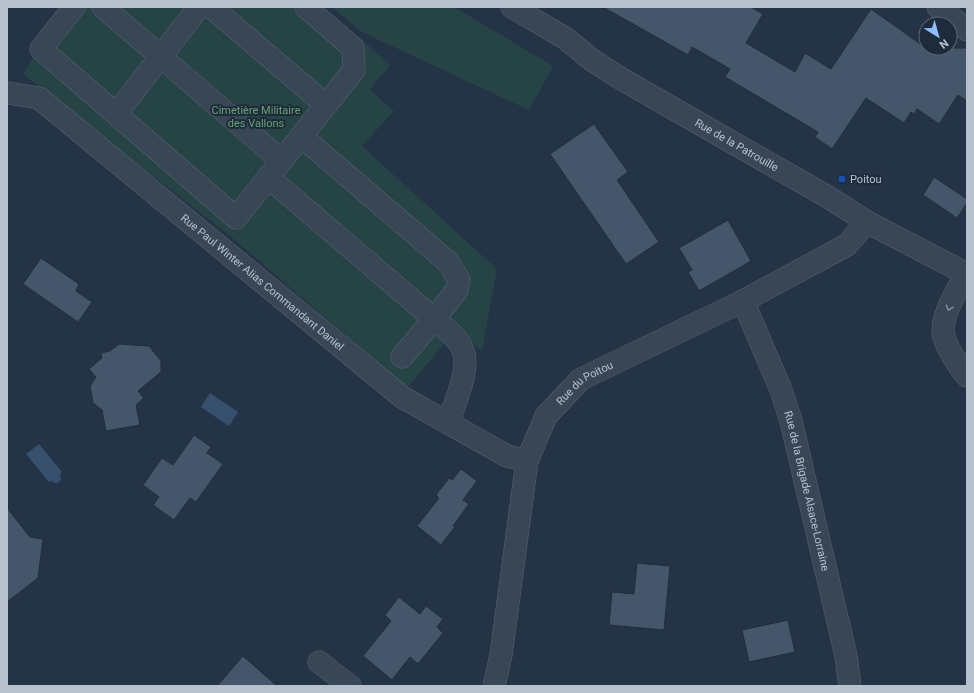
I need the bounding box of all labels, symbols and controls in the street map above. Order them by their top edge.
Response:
north arrow [918,16,958,56]
text: N [937,36,951,51]
park label: Cimetière Militaire des Vallons [212,104,301,130]
street label: Rue de la Patrouille [693,116,781,174]
place label: Poitou [850,173,882,186]
marker: Poitou [837,174,847,184]
street label: Rue Paul Winter Alias Commandant Daniel [178,211,347,353]
one-way arrow [946,305,954,312]
street label: Rue du Poitou [553,358,615,408]
street label: Rue de la Brigade Alsace-Lorraine [782,409,832,572]

